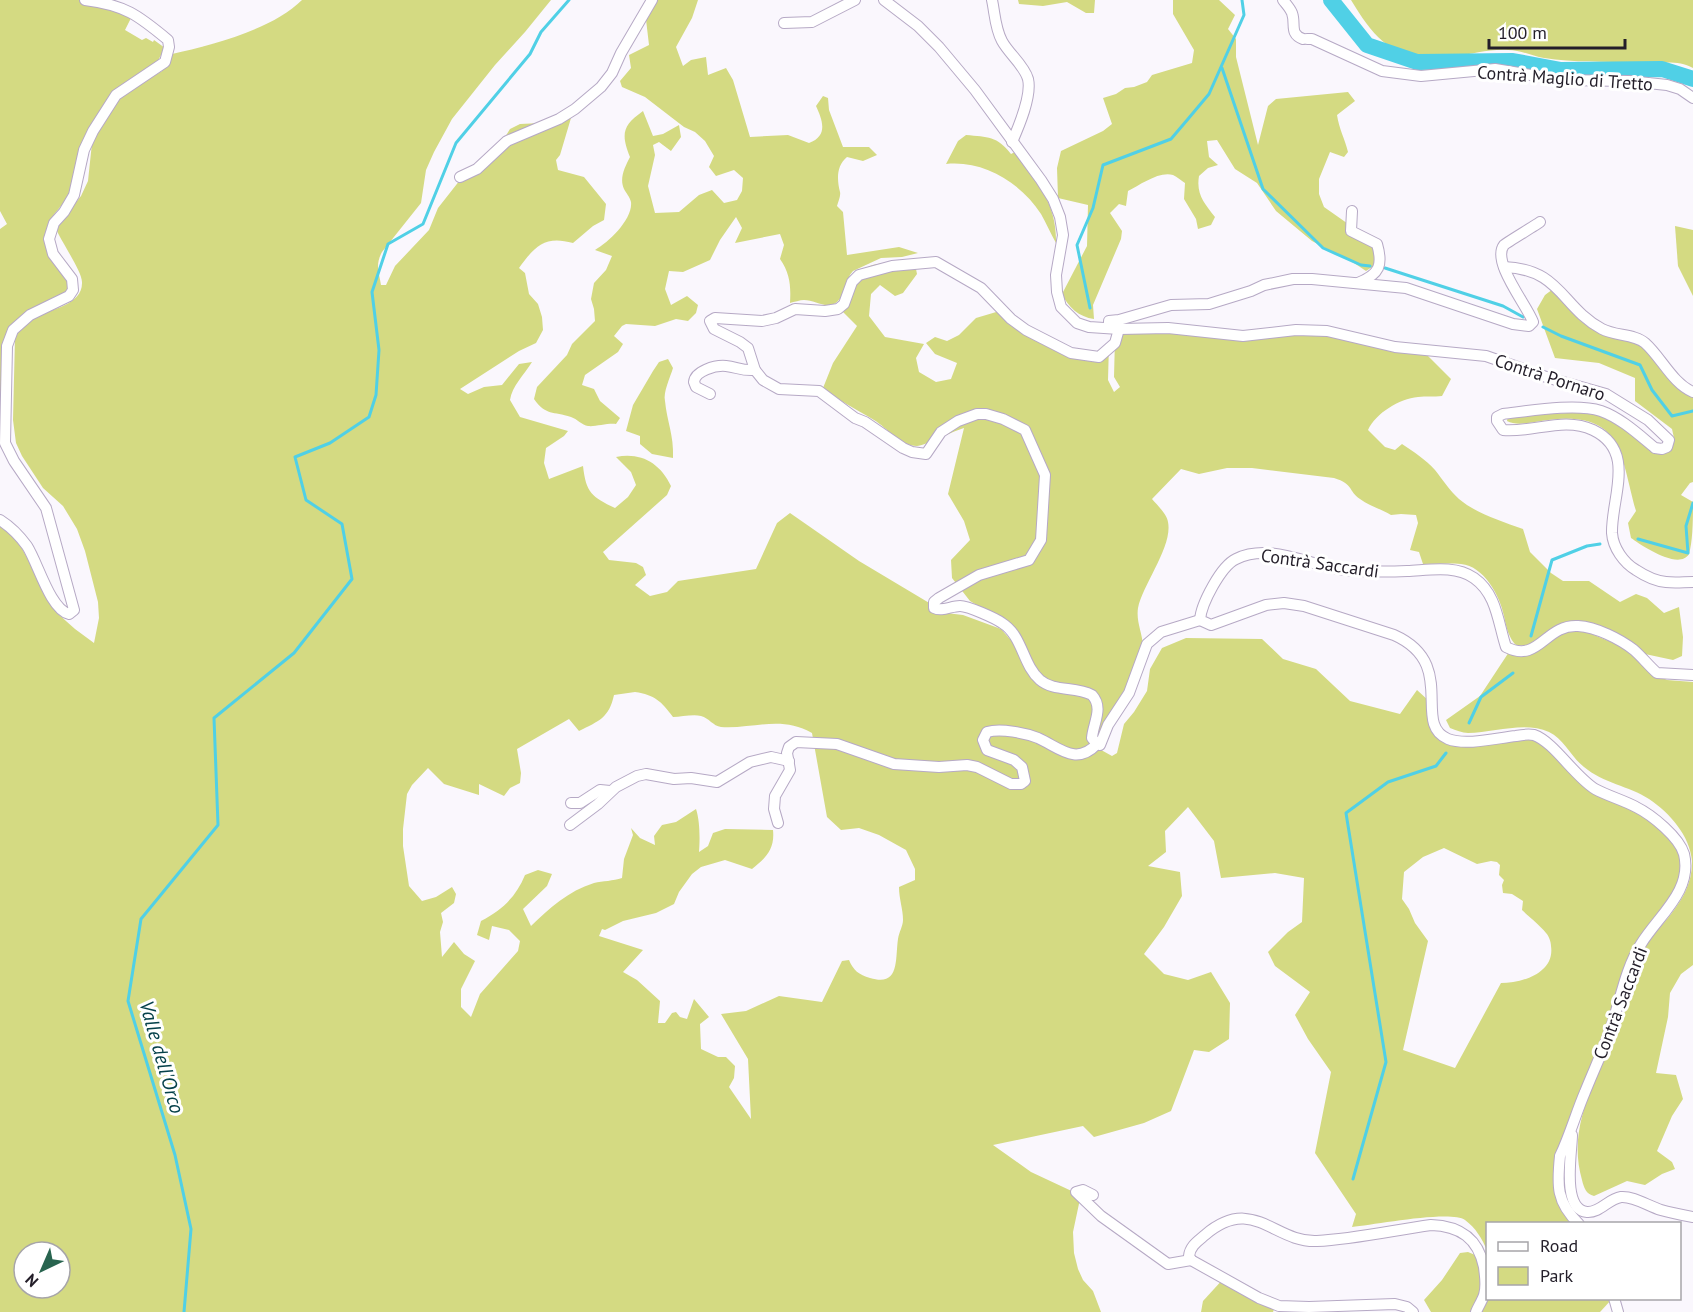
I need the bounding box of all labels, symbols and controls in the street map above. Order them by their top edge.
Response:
scale bar [1489,12,1626,50]
text: 100 m [1498,21,1547,44]
street label: Contrà Maglio di Tretto [1476,60,1654,96]
street label: Contrà Pornaro [1492,348,1608,406]
street label: Contrà Saccardi [1259,543,1381,583]
street label: Contrà Saccardi [1588,943,1652,1063]
water label: Valle dell'Orco [133,998,191,1116]
legend [1486,1222,1681,1300]
text: Road [1540,1234,1578,1257]
north arrow [12,1240,72,1300]
text: Park [1540,1264,1573,1287]
text: N [21,1270,42,1292]

